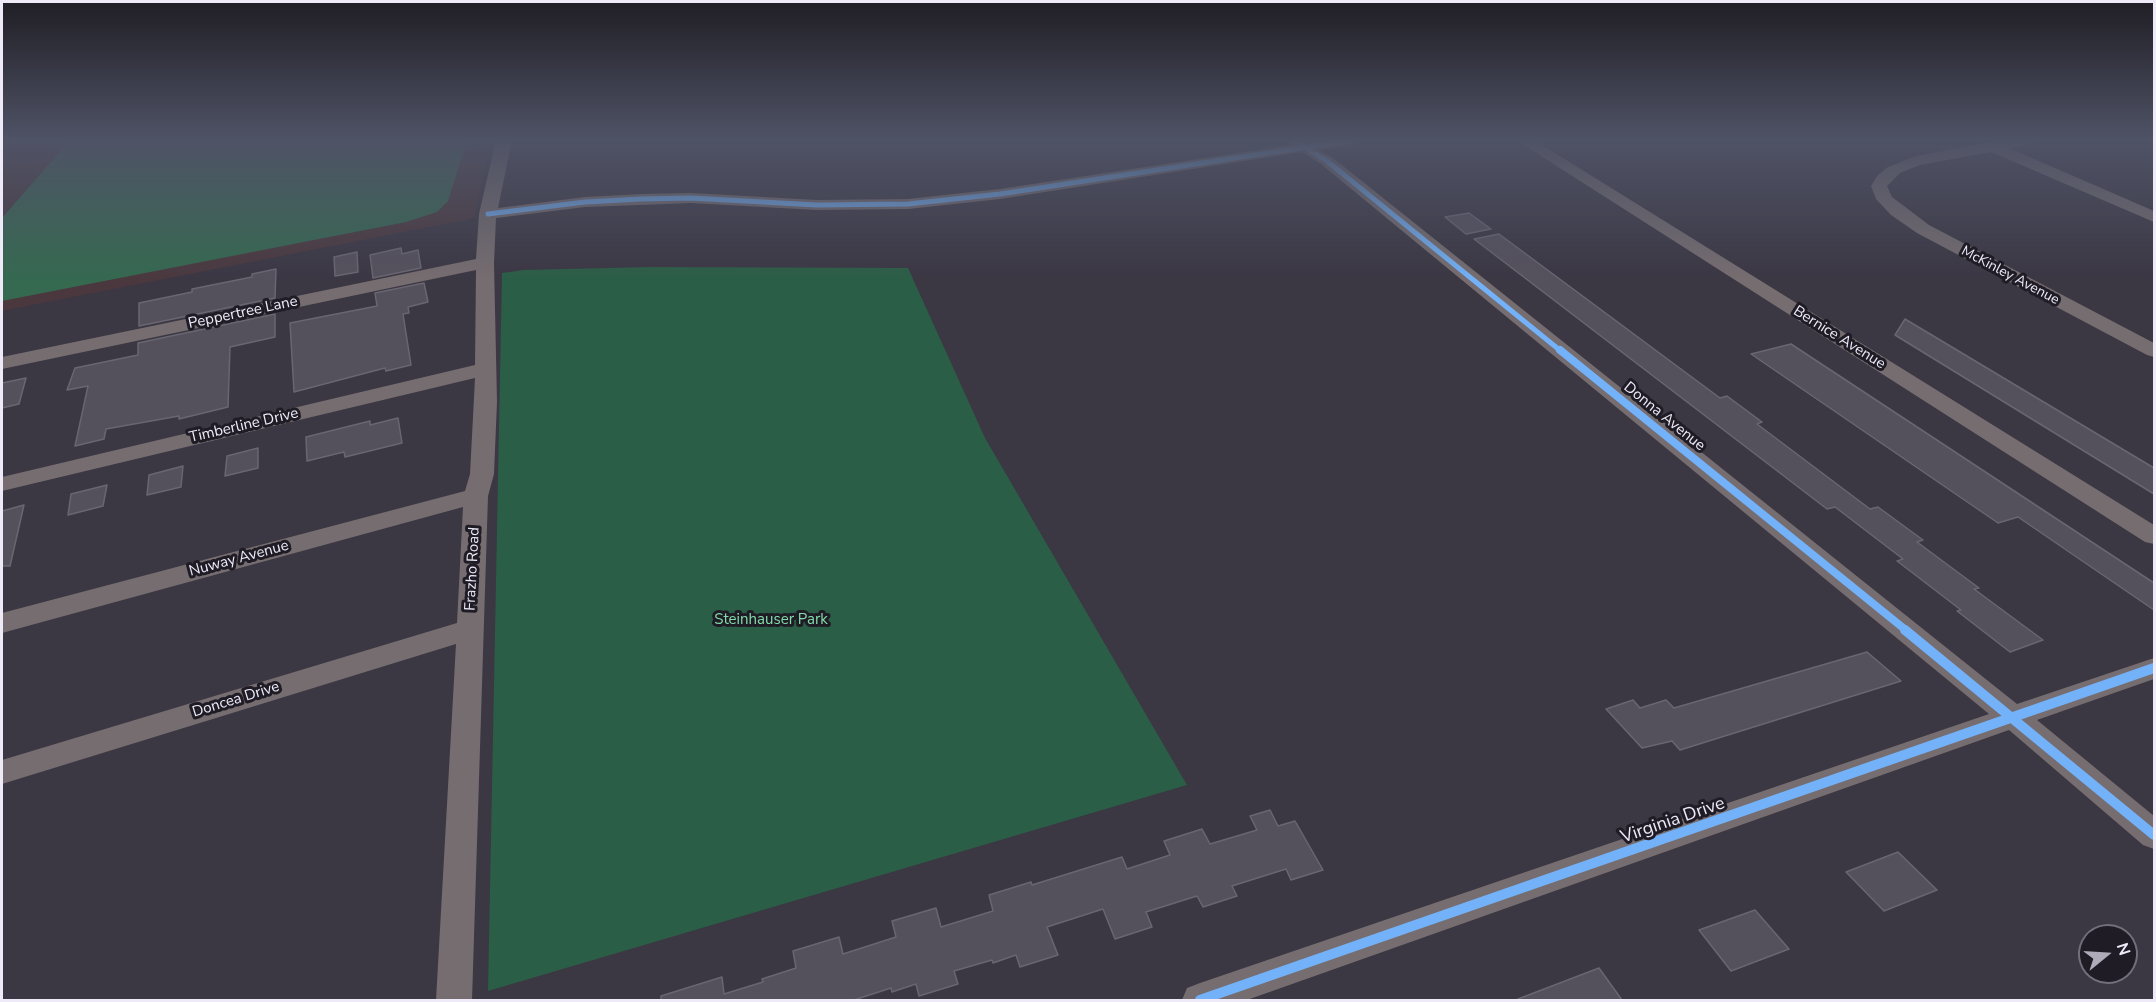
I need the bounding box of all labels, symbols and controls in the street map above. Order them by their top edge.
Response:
street label: McKinley Avenue [1958,243,2062,309]
street label: Peppertree Lane [187,293,299,333]
street label: Bernice Avenue [1790,303,1888,373]
street label: Donna Avenue [1620,379,1708,455]
street label: Timberline Drive [188,405,300,447]
street label: Frazho Road [462,527,484,611]
street label: Nuway Avenue [187,537,291,581]
park label: Steinhauser Park [714,611,828,629]
street label: Doncea Drive [190,678,282,722]
street label: Virginia Drive [1618,793,1728,849]
north arrow [2078,924,2138,984]
text: N [2111,940,2136,958]

